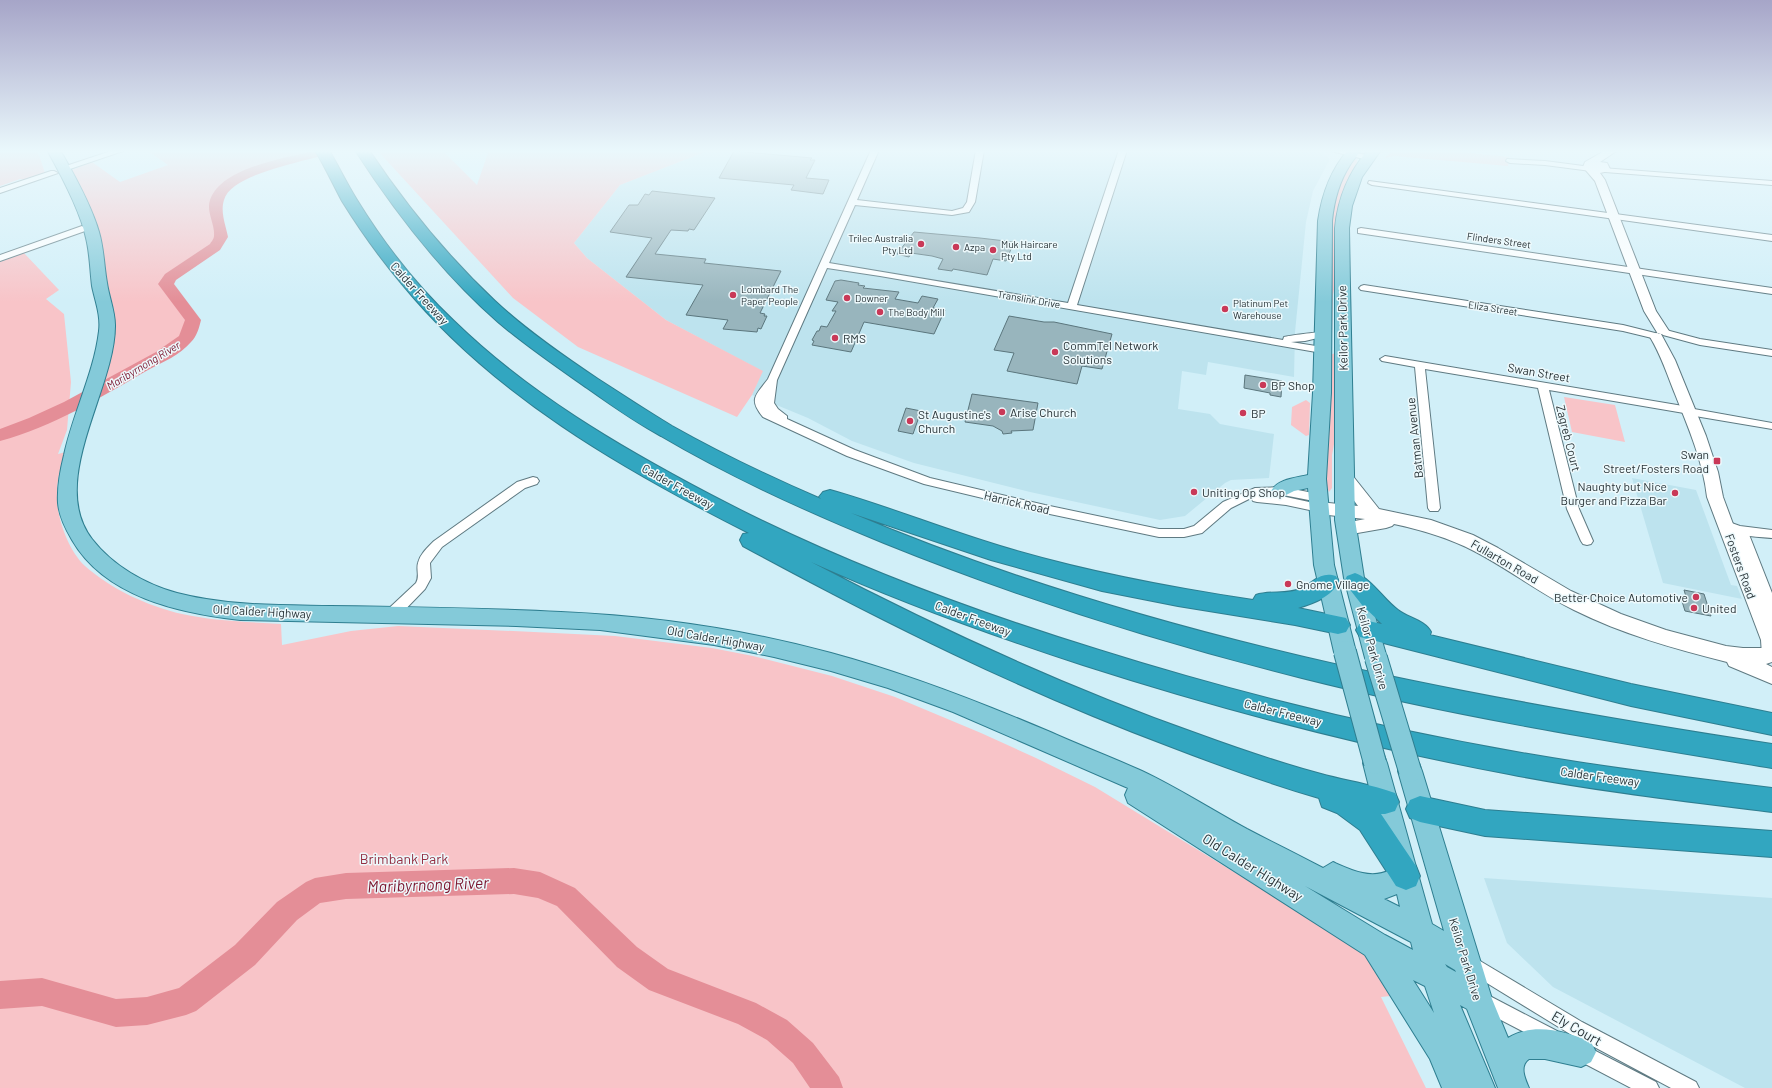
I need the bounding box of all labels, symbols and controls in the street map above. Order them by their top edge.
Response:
street label: Flinders Street [1466,230,1532,250]
place label: Trilec Australia Pty Ltd [848,232,913,256]
place label: Muk Haircare Pty Ltd [1001,238,1058,262]
marker: Trilec Australia Pty Ltd [916,239,926,249]
place label: Azpa [964,241,985,253]
marker: Azpa [951,242,961,252]
marker: Muk Haircare Pty Ltd [988,245,998,255]
street label: Calder Freeway [388,259,452,328]
place label: Lombard The Paper People [741,283,798,307]
street label: Keilor Park Drive [1334,285,1350,371]
street label: Translink Drive [997,288,1061,310]
marker: Lombard The Paper People [728,290,738,300]
place label: Downer [855,292,888,304]
marker: Downer [842,293,852,303]
place label: Platinum Pet Warehouse [1233,297,1289,321]
street label: Eliza Street [1467,298,1519,318]
marker: Platinum Pet Warehouse [1220,304,1230,314]
place label: The Body Mill [888,306,944,318]
marker: The Body Mill [875,307,885,317]
place label: RMS [843,331,866,345]
marker: RMS [830,333,840,343]
water label: Maribyrnong River [104,337,183,392]
place label: CommTel Network Solutions [1063,338,1158,366]
marker: CommTel Network Solutions [1050,347,1060,357]
street label: Swan Street [1507,360,1571,384]
place label: BP Shop [1271,378,1315,392]
marker: BP Shop [1258,380,1268,390]
street label: Batman Avenue [1403,397,1425,479]
street label: Zagreb Court [1554,403,1584,473]
place label: Arise Church [1010,405,1076,419]
place label: BP [1251,406,1266,420]
place label: St Augustine's Church [918,407,991,435]
marker: Arise Church [997,407,1007,417]
marker: BP [1238,408,1248,418]
marker: St Augustine's Church [905,416,915,426]
place label: Swan Street/Fosters Road [1603,447,1709,475]
marker: Swan Street/Fosters Road [1712,456,1722,466]
street label: Calder Freeway [640,461,717,512]
place label: Naughty but Nice Burger and Pizza Bar [1561,479,1668,507]
place label: Uniting Op Shop [1202,485,1285,499]
marker: Uniting Op Shop [1189,487,1199,497]
street label: Harrick Road [983,488,1051,516]
marker: Naughty but Nice Burger and Pizza Bar [1670,488,1680,498]
street label: Fosters Road [1723,532,1759,600]
street label: Fullarton Road [1469,536,1541,586]
place label: Gnome Village [1296,577,1370,591]
marker: Gnome Village [1283,579,1293,589]
place label: Better Choice Automotive [1554,590,1688,604]
marker: Better Choice Automotive [1691,592,1701,602]
street label: Calder Freeway [933,598,1013,638]
street label: Old Calder Highway [212,601,312,621]
place label: United [1702,601,1736,615]
marker: United [1689,603,1699,613]
street label: Keilor Park Drive [1355,605,1391,691]
street label: Old Calder Highway [666,623,766,654]
street label: Calder Freeway [1243,696,1324,729]
street label: Calder Freeway [1560,764,1641,789]
street label: Old Calder Highway [1200,829,1307,905]
park label: Brimbank Park [360,850,448,867]
water label: Maribyrnong River [367,872,490,896]
street label: Keilor Park Drive [1447,916,1485,1002]
street label: Ely Court [1549,1007,1605,1049]

